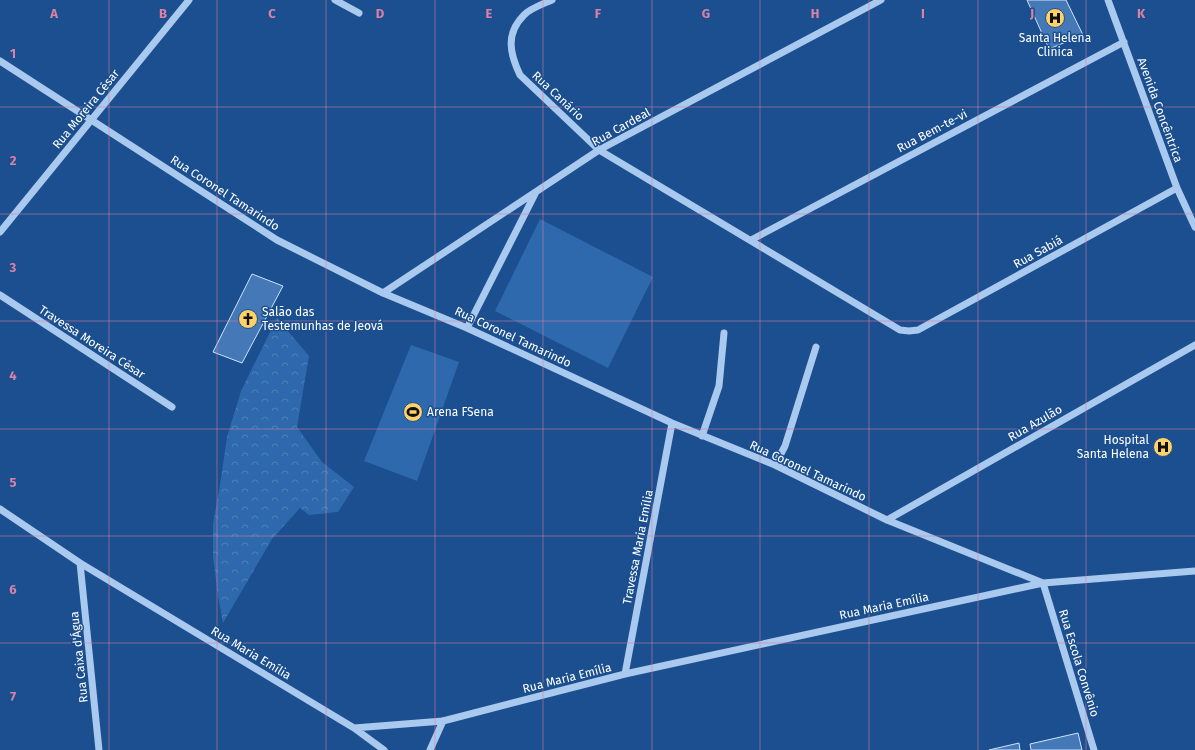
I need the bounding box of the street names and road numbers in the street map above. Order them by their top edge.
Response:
street label: Avenida Concêntrica [1134,56,1186,164]
street label: Rua Moreira César [50,66,123,152]
street label: Rua Canário [529,68,587,124]
street label: Rua Cardeal [589,105,653,149]
street label: Rua Bem-te-vi [894,107,970,155]
street label: Rua Coronel Tamarindo [168,152,282,234]
street label: Rua Sabiá [1011,233,1065,271]
street label: Travessa Moreira César [36,302,148,382]
street label: Rua Coronel Tamarindo [452,304,574,370]
street label: Rua Azulão [1006,402,1064,444]
street label: Rua Coronel Tamarindo [747,438,869,504]
street label: Travessa Maria Emília [620,488,656,606]
street label: Rua Maria Emília [838,590,930,622]
street label: Rua Escola Convênio [1056,607,1102,719]
street label: Rua Caixa d'Água [66,611,91,703]
street label: Rua Maria Emília [208,624,294,682]
street label: Rua Maria Emília [521,660,613,696]

